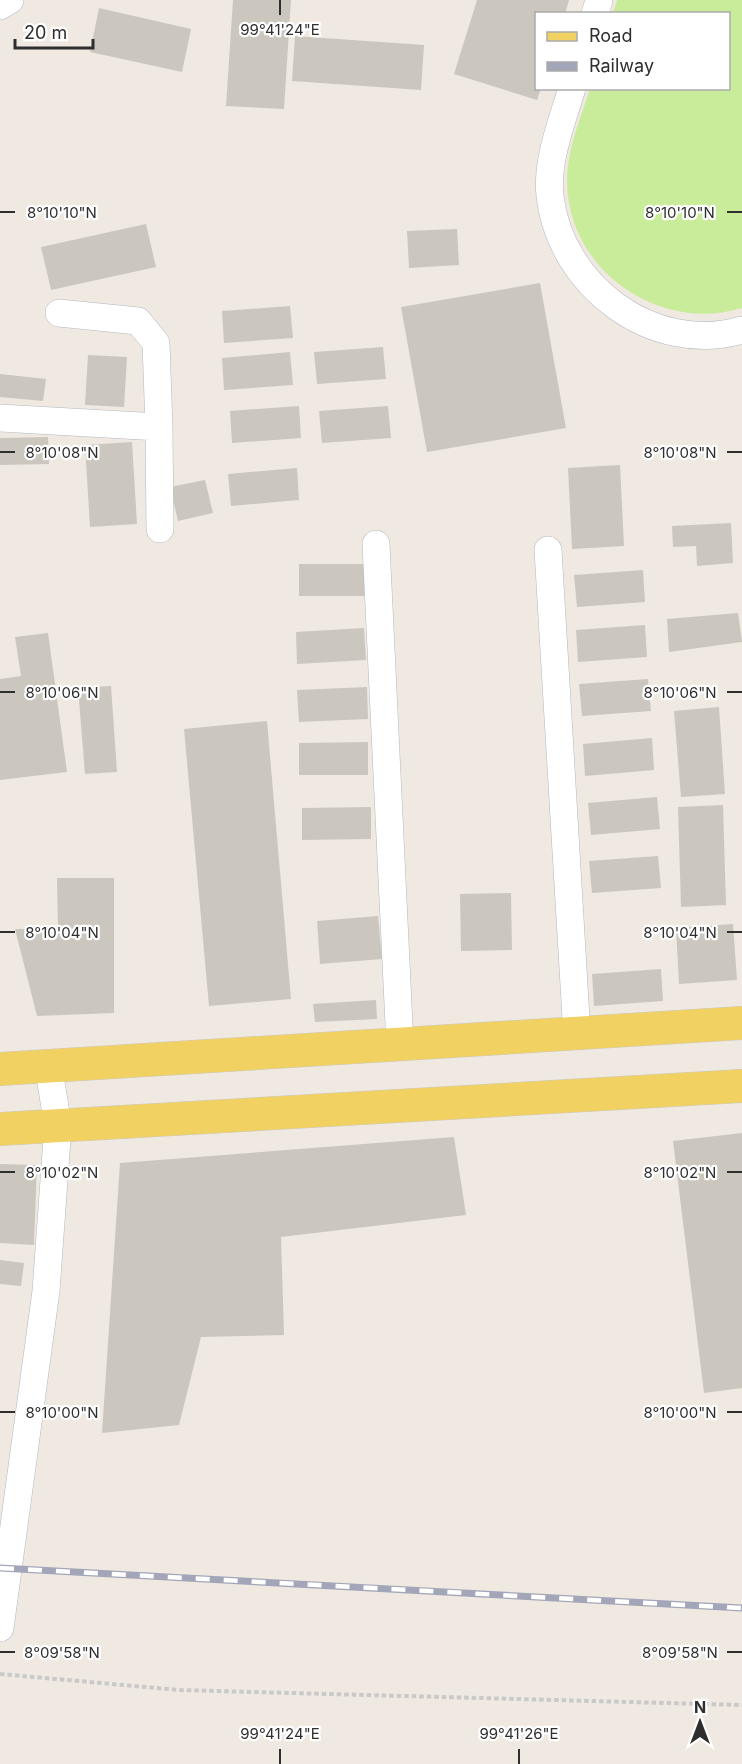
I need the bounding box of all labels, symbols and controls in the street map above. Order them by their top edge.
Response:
scale bar [15,12,93,50]
legend [535,12,730,90]
text: 99°41'24"E [240,20,320,39]
text: 20 m [24,22,67,43]
text: Road [589,25,632,46]
text: Railway [589,55,654,76]
text: 8°10'10"N [27,203,97,222]
text: 8°10'10"N [645,203,715,222]
text: 8°10'08"N [26,443,99,462]
text: 8°10'08"N [644,443,717,462]
text: 8°10'06"N [25,683,99,702]
text: 8°10'06"N [643,683,717,702]
text: 8°10'04"N [25,923,99,942]
text: 8°10'04"N [643,923,717,942]
text: 8°10'02"N [26,1163,98,1182]
text: 8°10'02"N [644,1163,716,1182]
text: 8°10'00"N [25,1403,99,1422]
text: 8°10'00"N [643,1403,717,1422]
text: 8°09'58"N [24,1643,100,1662]
text: 8°09'58"N [642,1643,718,1662]
north arrow [670,1692,730,1752]
text: N [694,1697,706,1717]
text: 99°41'24"E [240,1724,320,1743]
text: 99°41'26"E [479,1724,559,1743]

